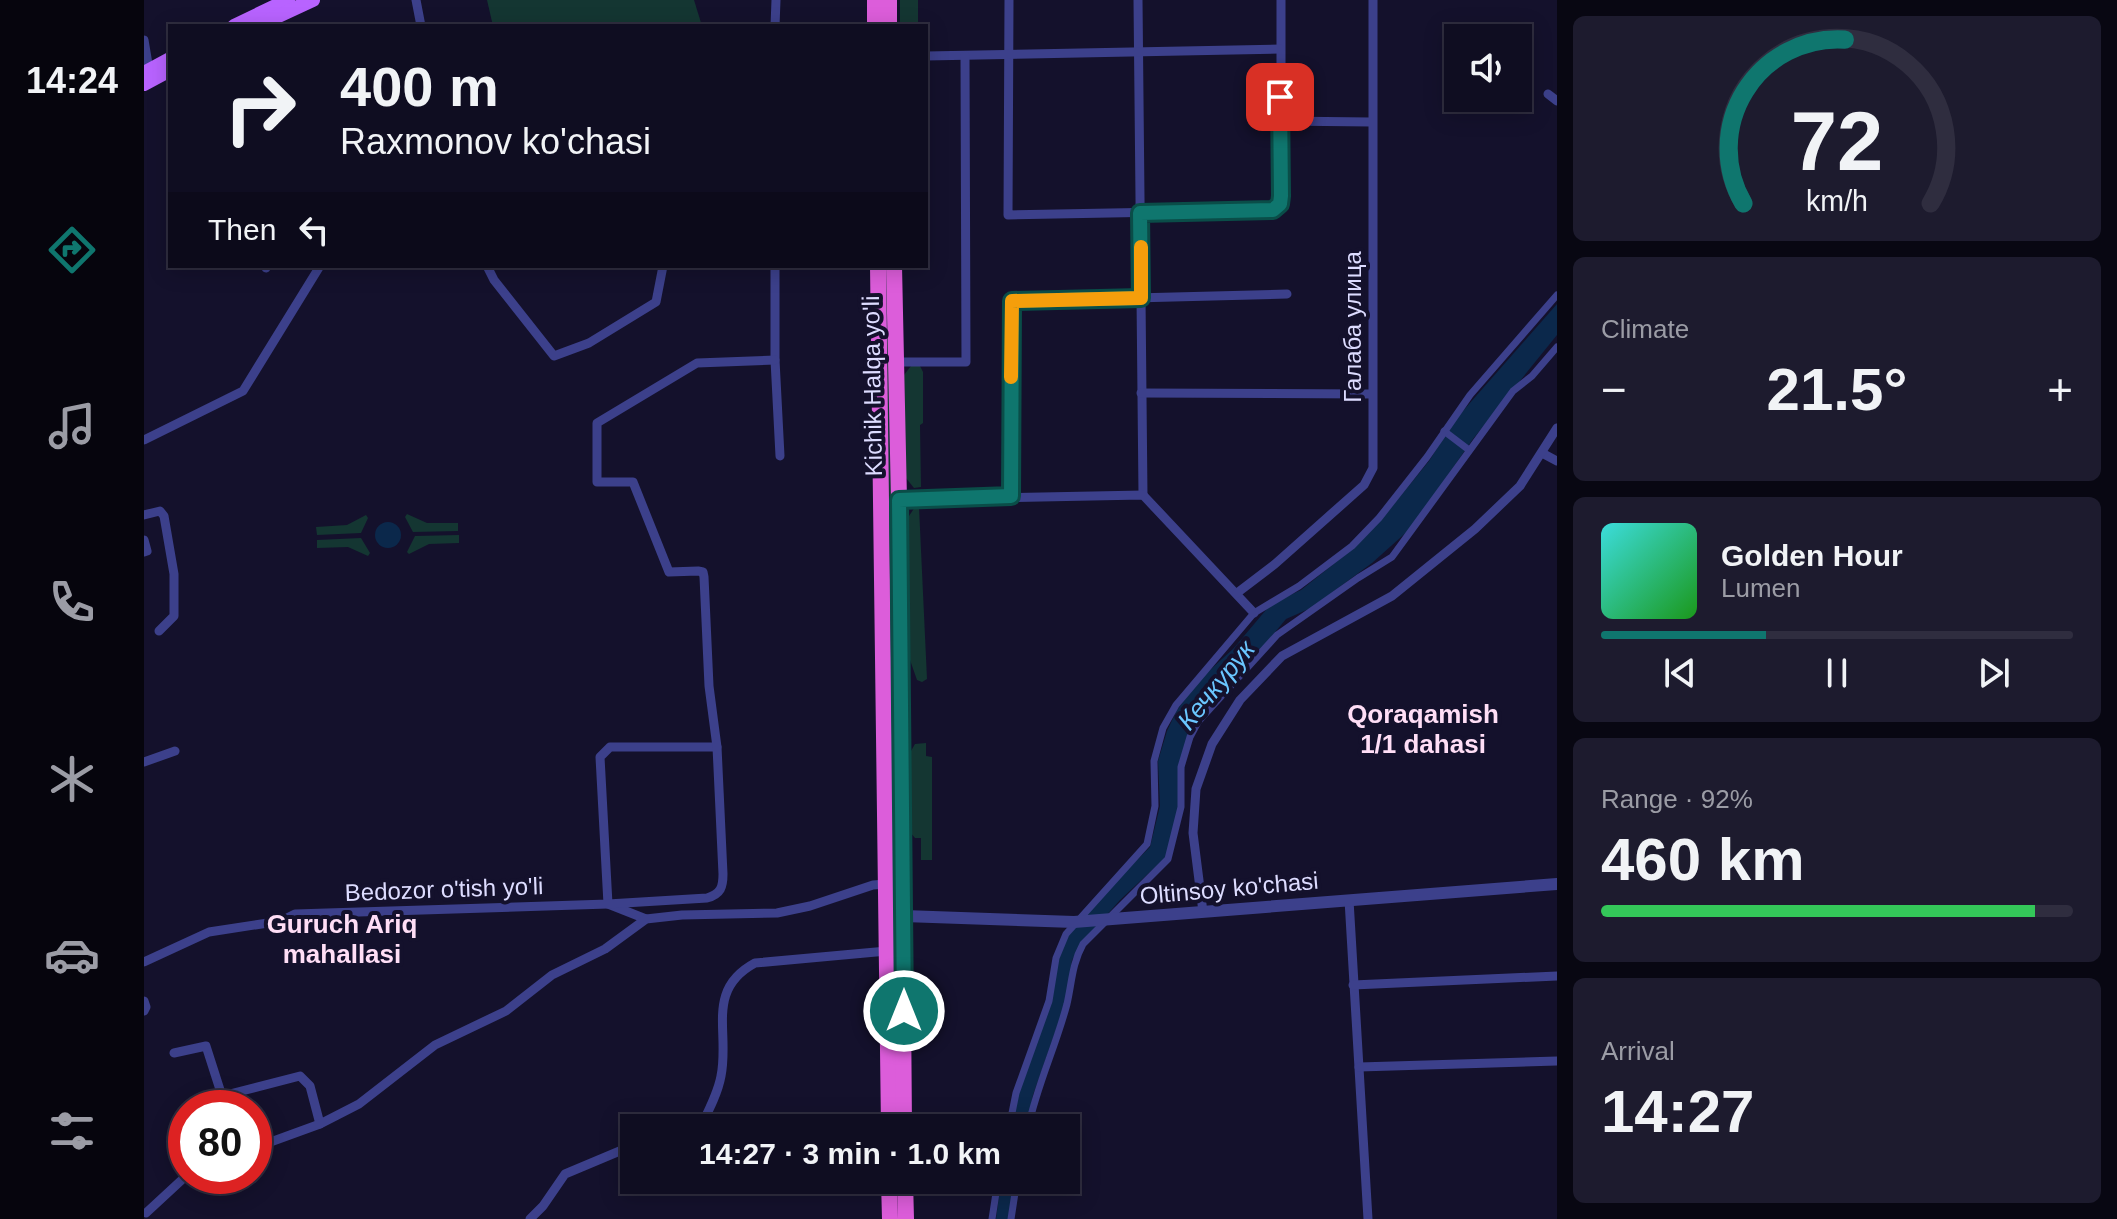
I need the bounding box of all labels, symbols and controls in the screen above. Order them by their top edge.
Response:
map controls [1444,24,1532,112]
button: sound [1444,24,1532,112]
text: 400 m [340,55,499,118]
icon: right [208,56,312,160]
text: 14:24 [26,60,118,101]
pin [1246,63,1314,131]
icon: arrive [1258,75,1302,119]
text: 72 [1791,95,1883,188]
text: Raxmonov ko'chasi [340,121,651,162]
text: km/h [1806,185,1868,217]
icon: left [292,208,336,252]
text: Then [208,213,276,246]
icon: directions [44,222,100,278]
street label: Галаба улица [1339,251,1366,403]
street label: Kichik Halqa yo'li [857,295,887,477]
text: Climate [1601,314,1689,344]
text: 21.5° [1767,356,1907,423]
text: − [1601,365,1627,414]
text: + [2047,365,2073,414]
icon: music [44,398,100,454]
text: Golden Hour [1721,539,1903,572]
text: Lumen [1721,573,1801,603]
icon: phone [44,574,100,630]
water label: Кечкурук [1171,633,1262,736]
icon: previous [1658,651,1702,695]
icon: pause [1815,651,1859,695]
icon: next [1972,651,2016,695]
district label: Qoraqamish 1/1 dahasi [1347,699,1499,759]
icon: climate [44,751,100,807]
text: Range · 92% [1601,784,1753,814]
text: 460 km [1601,826,1805,893]
street label: Oltinsoy ko'chasi [1139,867,1319,909]
street label: Bedozor o'tish yo'li [344,872,544,906]
district label: Guruch Ariq mahallasi [267,909,417,969]
icon: car [44,927,100,983]
position arrow [862,969,946,1053]
text: Arrival [1601,1036,1675,1066]
text: 14:27 [1601,1078,1754,1145]
speed limit sign: 80 [168,1090,272,1194]
icon: filters [44,1103,100,1159]
text: 14:27 · 3 min · 1.0 km [699,1137,1001,1170]

